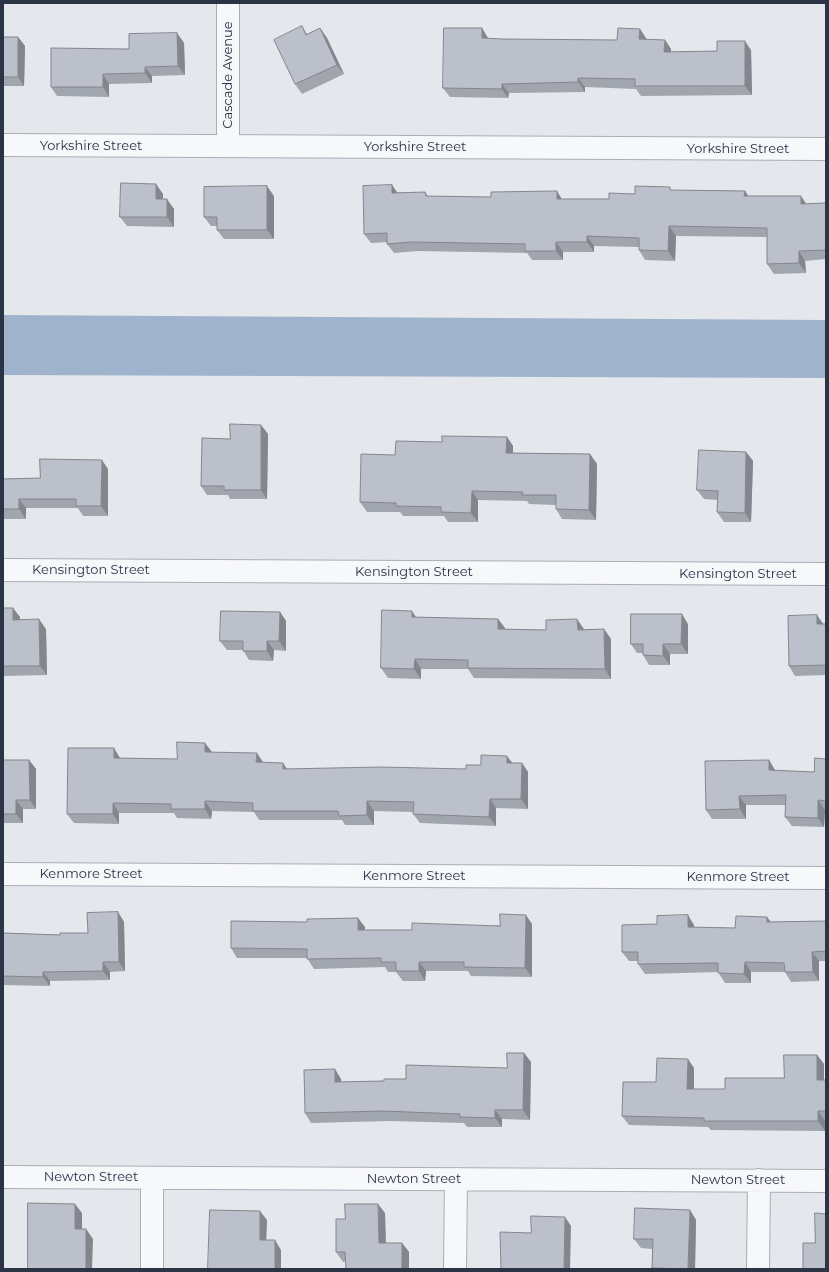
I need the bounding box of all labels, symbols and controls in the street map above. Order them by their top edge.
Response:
street label: Cascade Avenue [220,21,236,129]
street label: Yorkshire Street [40,138,142,154]
street label: Yorkshire Street [364,139,466,155]
street label: Yorkshire Street [687,141,789,157]
street label: Kensington Street [32,562,150,578]
street label: Kensington Street [355,564,473,580]
street label: Kensington Street [679,566,797,582]
street label: Kenmore Street [39,866,143,882]
street label: Kenmore Street [362,868,466,884]
street label: Kenmore Street [686,869,790,885]
street label: Newton Street [44,1169,138,1185]
street label: Newton Street [367,1171,461,1187]
street label: Newton Street [691,1172,785,1188]

